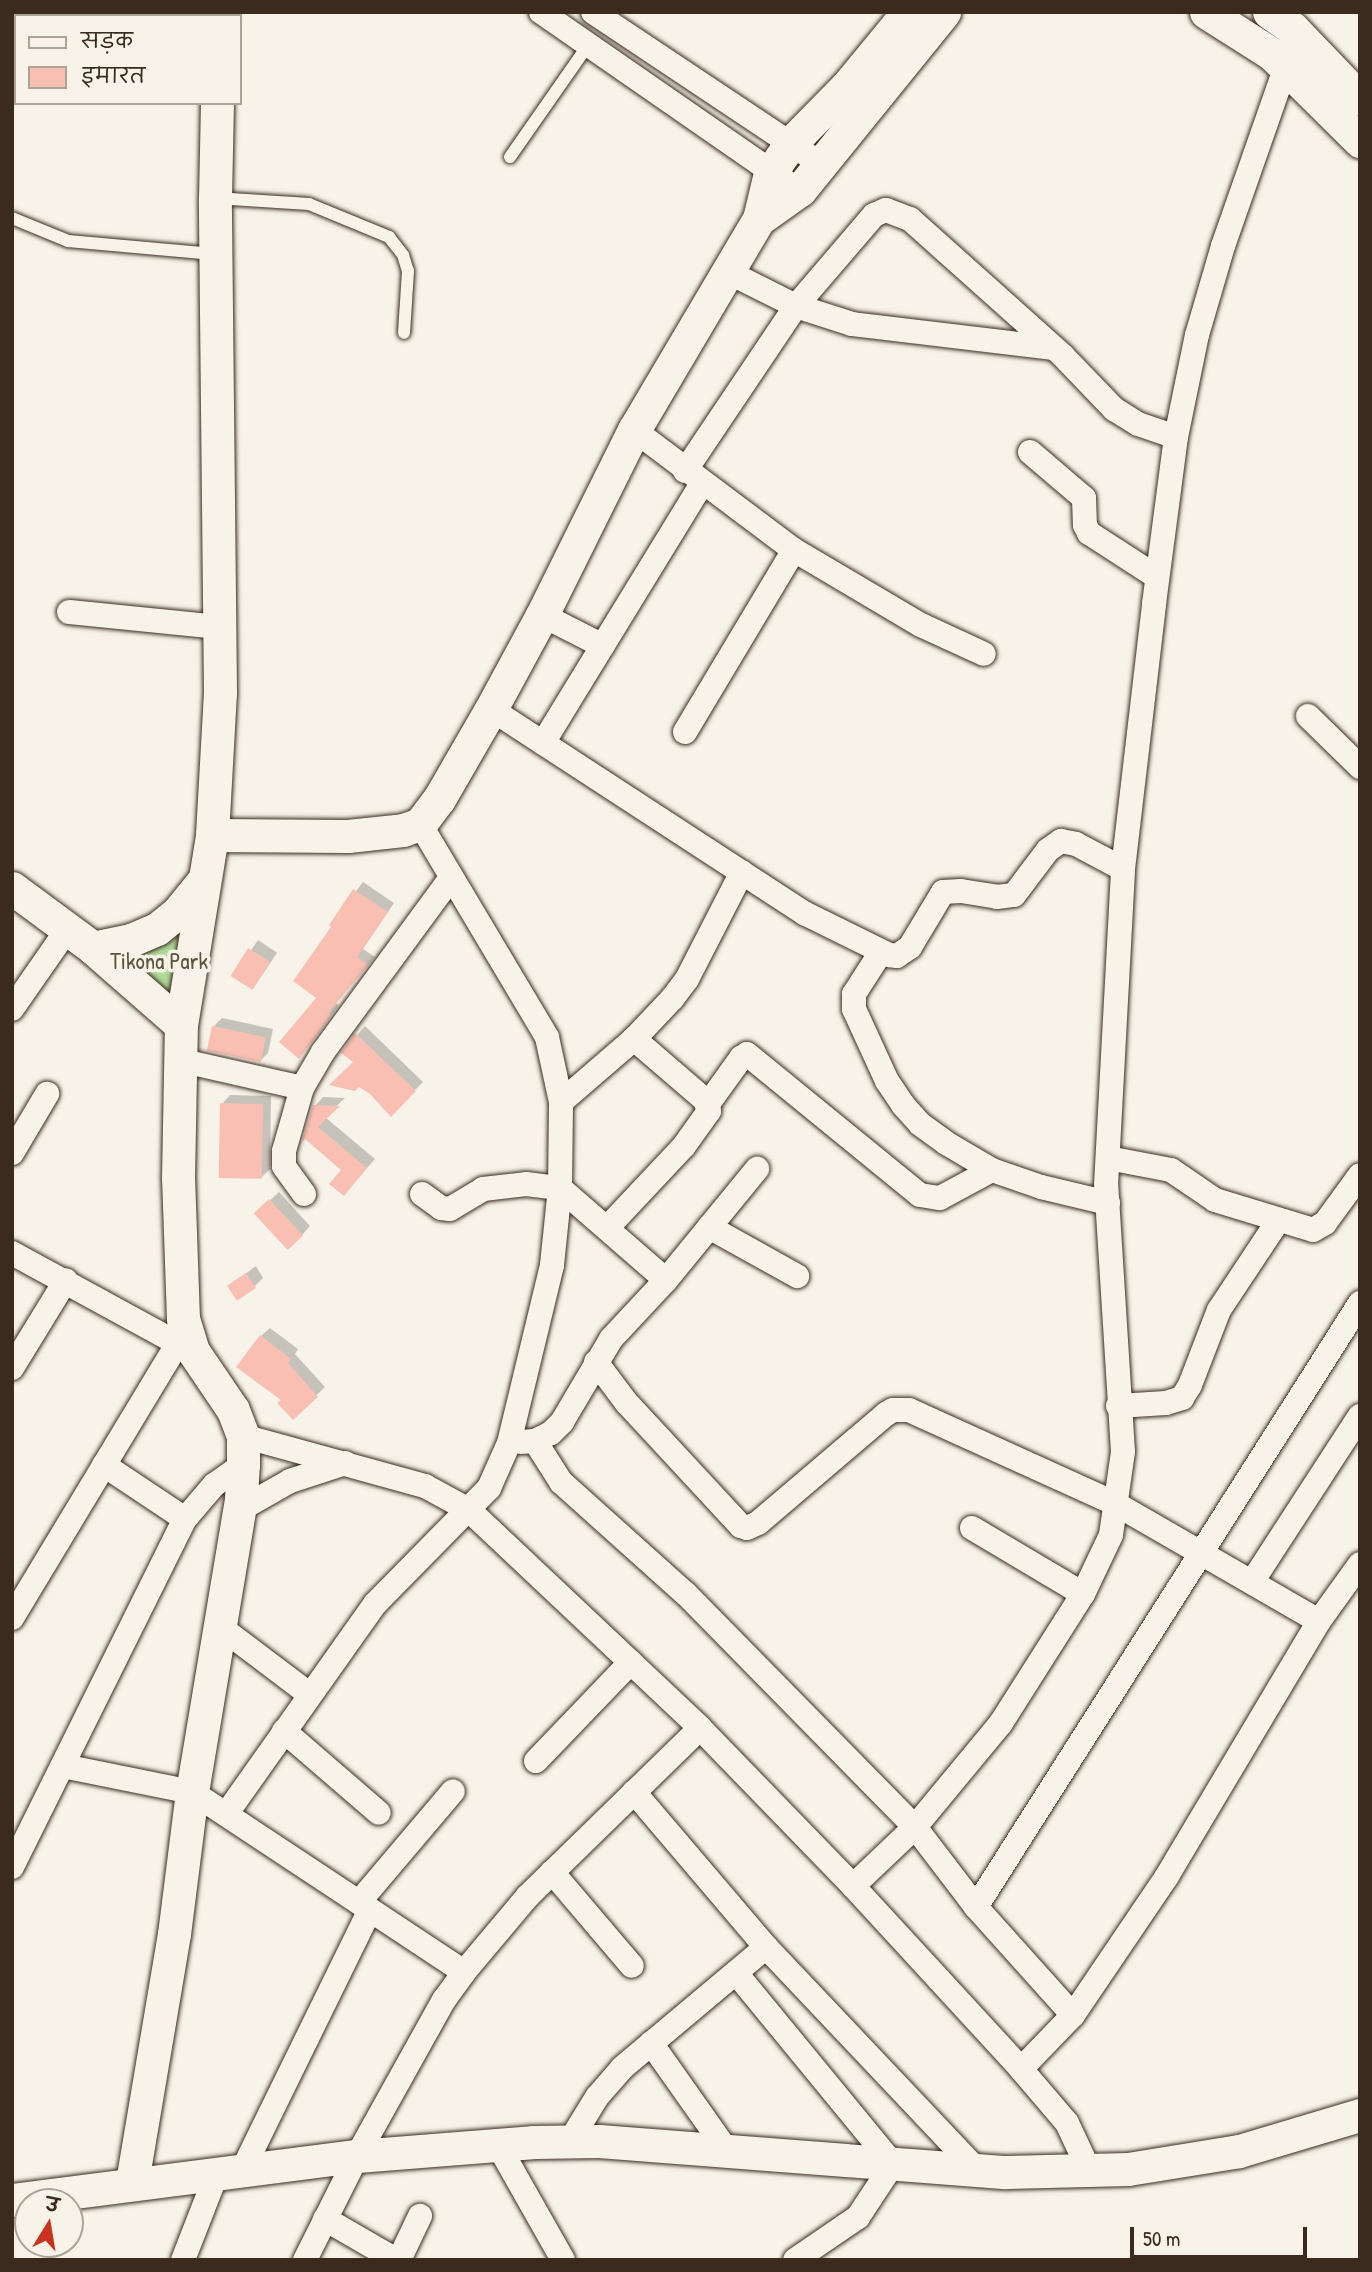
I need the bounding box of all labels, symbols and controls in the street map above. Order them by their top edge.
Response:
legend [14,14,242,105]
text: सड़क [81,26,133,55]
text: इमारत [81,61,145,90]
park label: Tikona Park [110,947,208,975]
north arrow [14,2188,84,2258]
text: उ [44,2190,61,2218]
scale bar [1134,2212,1311,2256]
text: 50 m [1143,2224,1180,2253]

